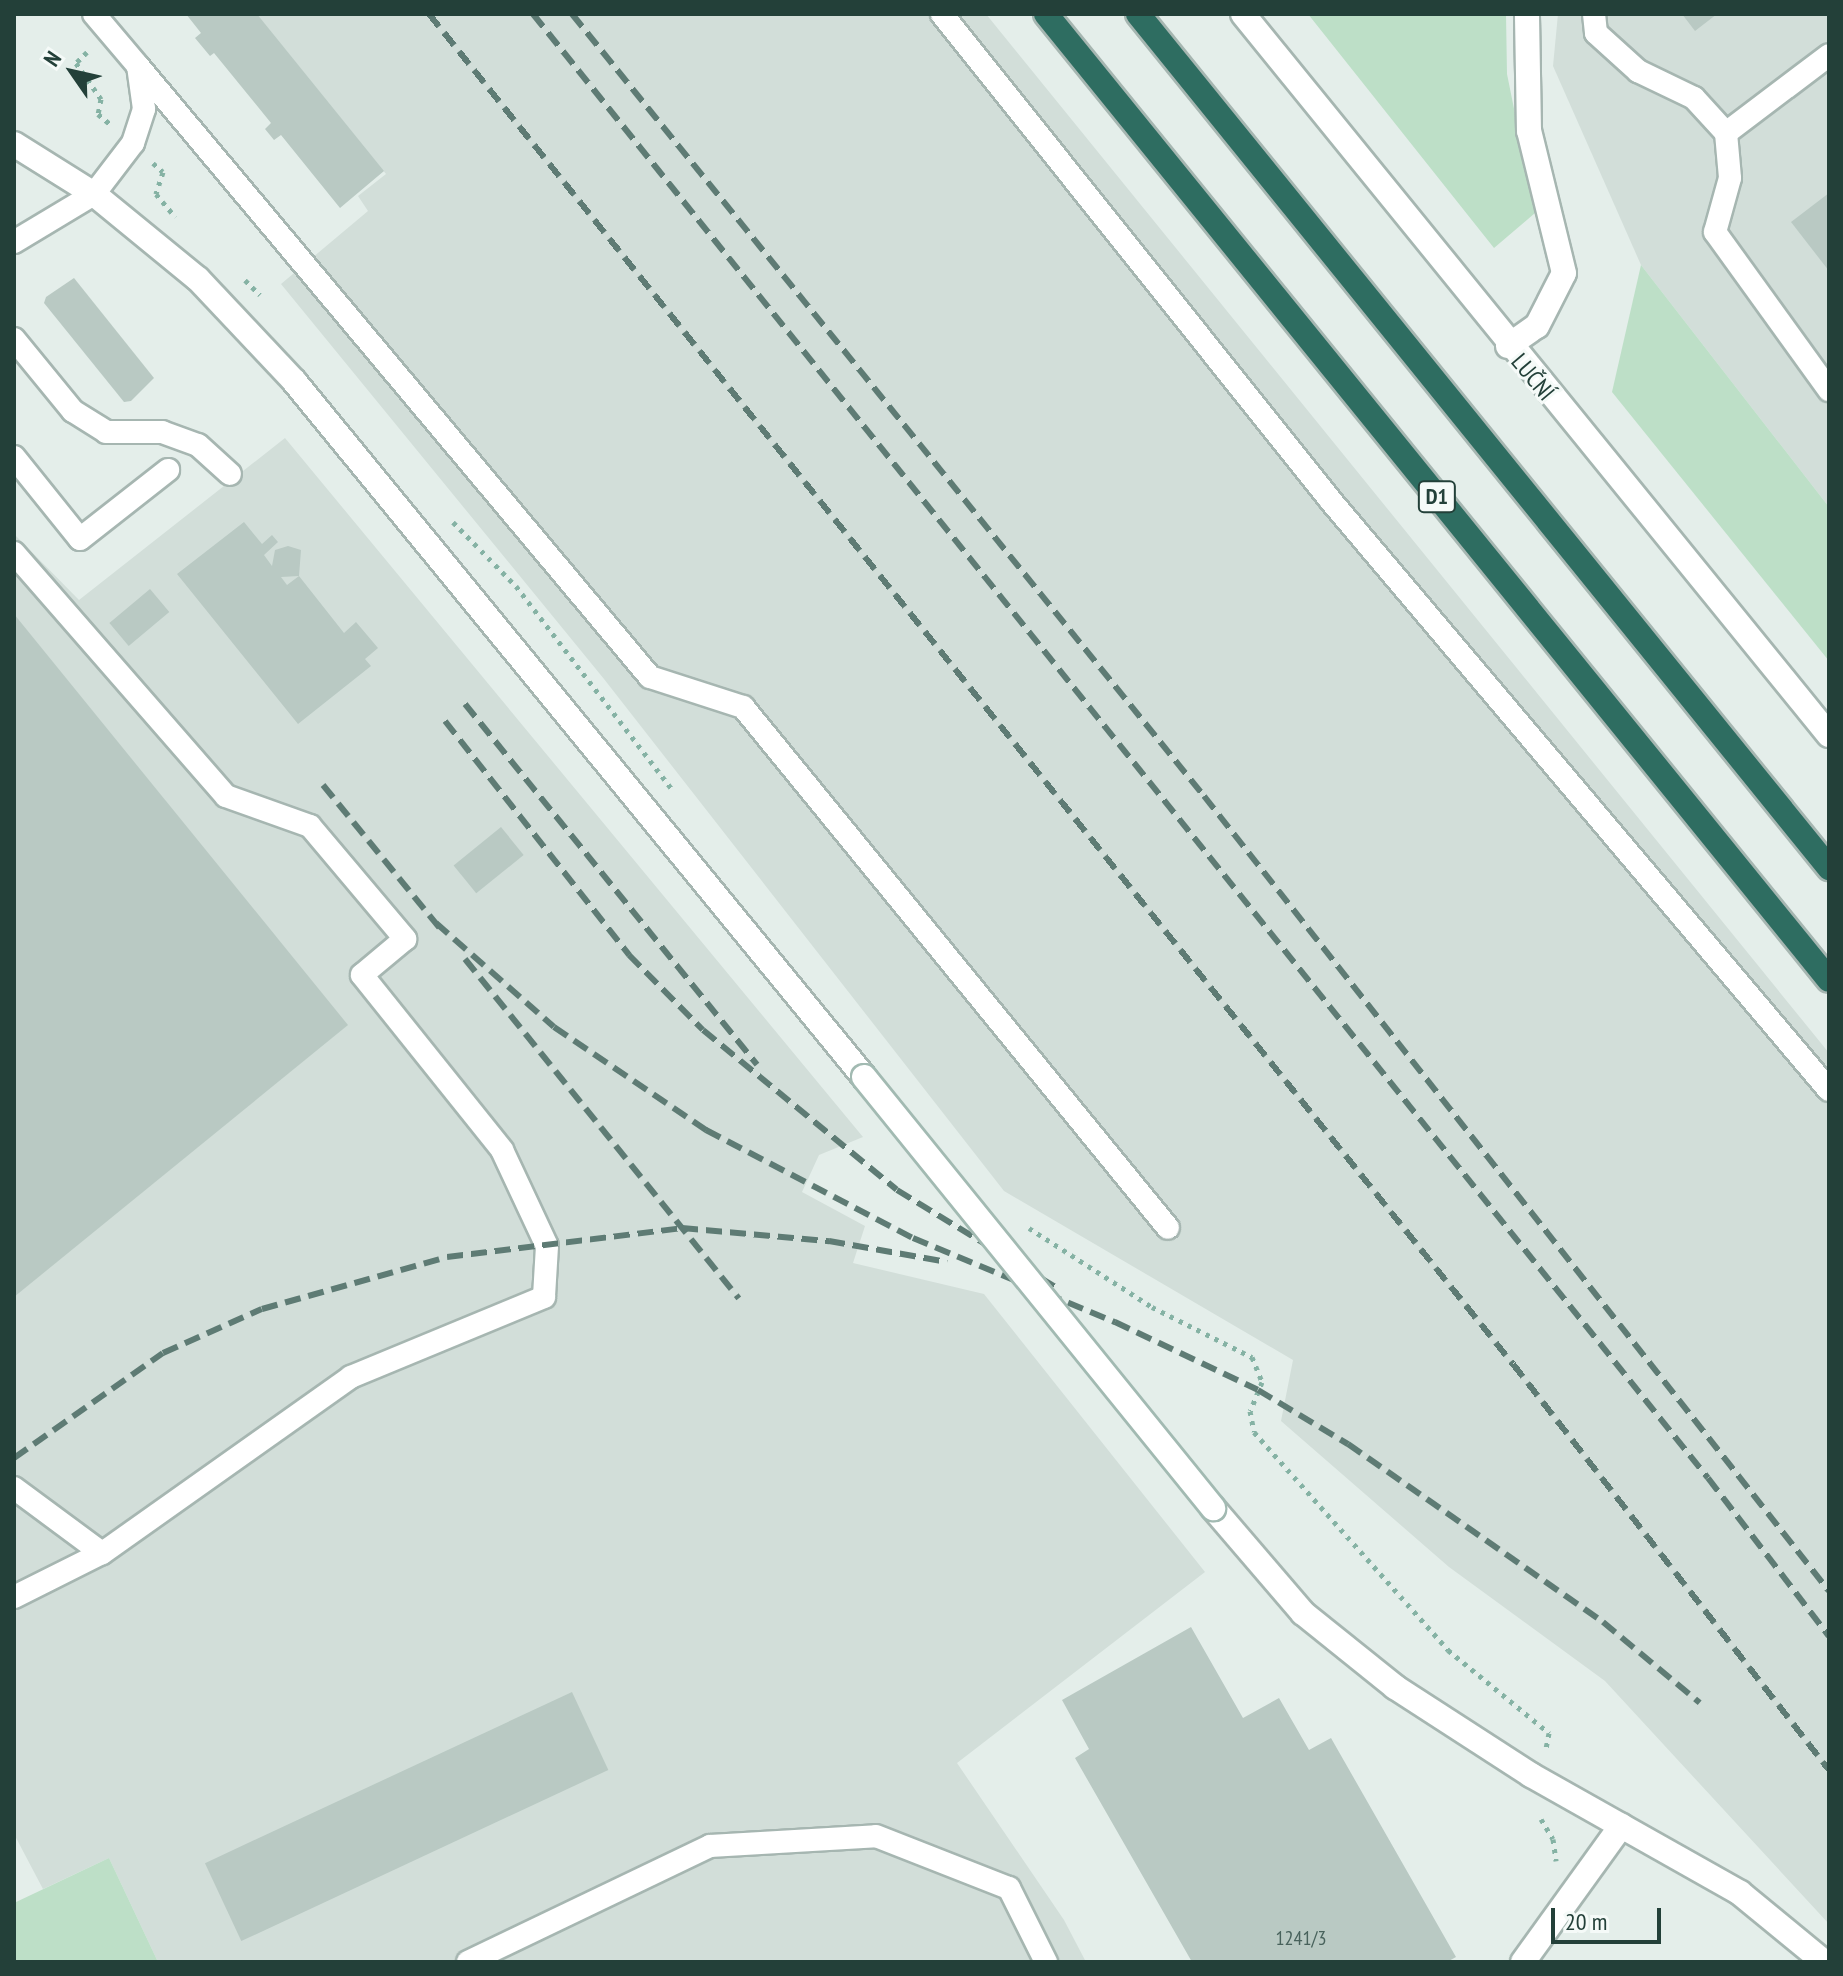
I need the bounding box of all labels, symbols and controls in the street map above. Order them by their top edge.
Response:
north arrow [32,32,112,112]
text: N [37,46,67,71]
street label: LUČNÍ [1505,348,1561,406]
road number: D1 [1417,479,1457,515]
scale bar [1555,1892,1665,1942]
text: 20 m [1565,1906,1607,1937]
house number: 1241/3 [1276,1926,1326,1950]

